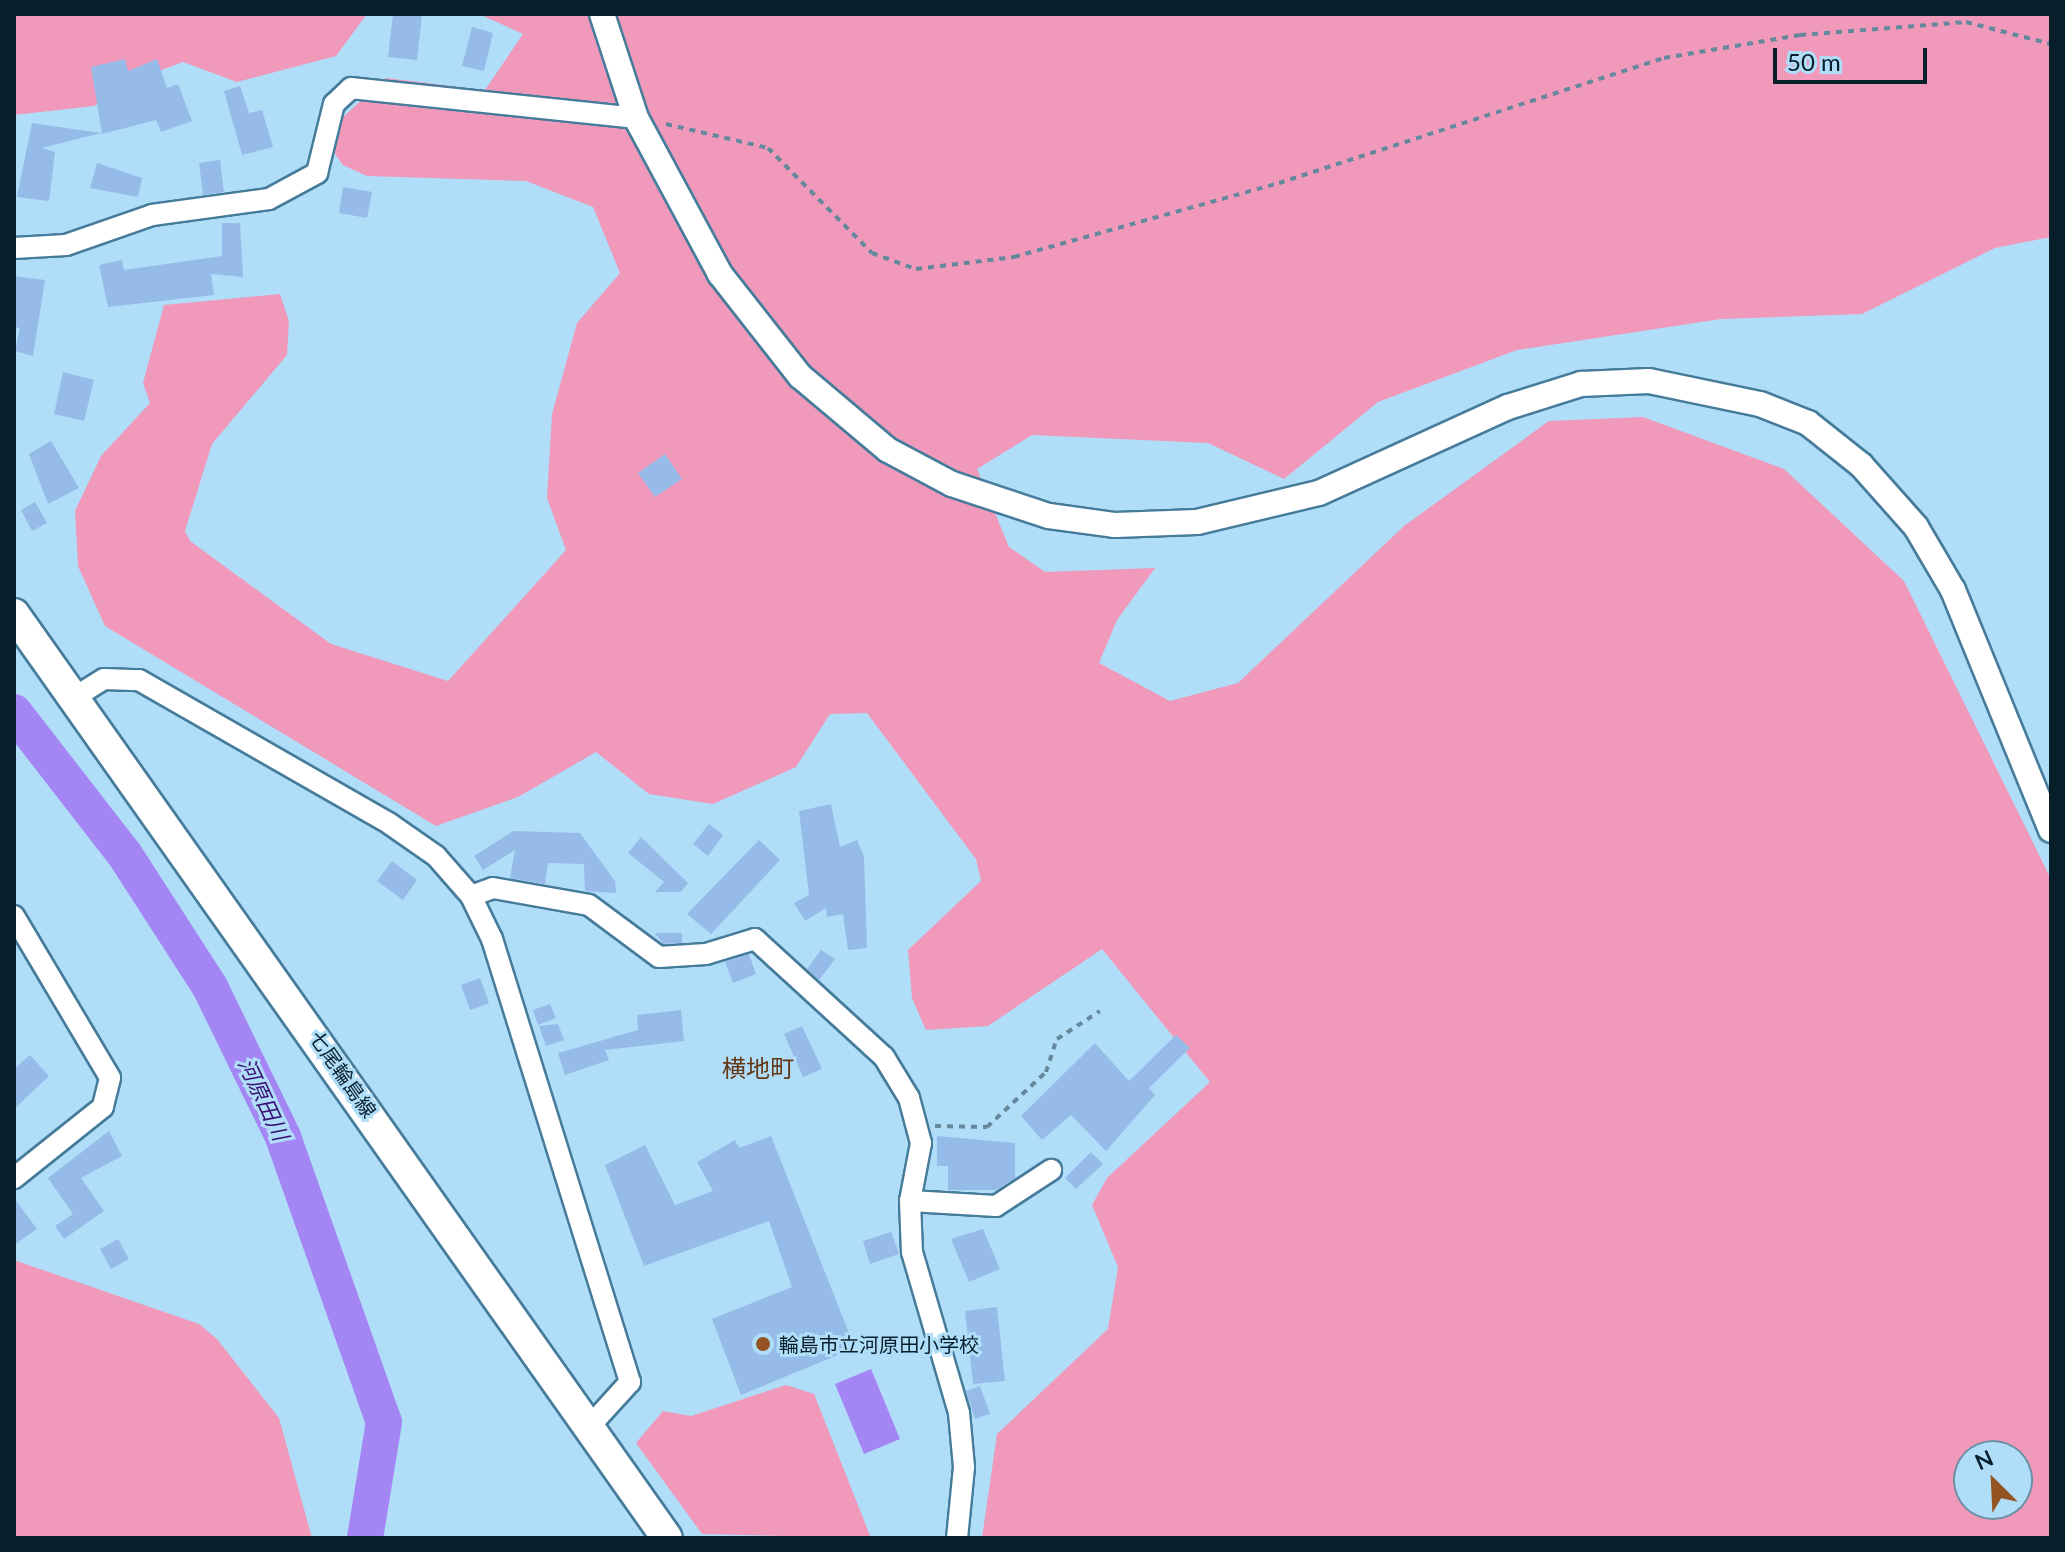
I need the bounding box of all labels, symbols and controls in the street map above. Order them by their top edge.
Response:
scale bar [1777,32,1931,82]
text: 50 m [1787,47,1841,76]
street label: 七尾輪島線 [304,1026,382,1122]
water label: 河原田川 [233,1054,295,1144]
district label: 横地町 [722,1054,794,1082]
place label: 輪島市立河原田小学校 [779,1332,979,1356]
marker: 輪島市立河原田小学校 [754,1335,772,1353]
north arrow [1953,1440,2033,1520]
text: N [1971,1444,1997,1475]

